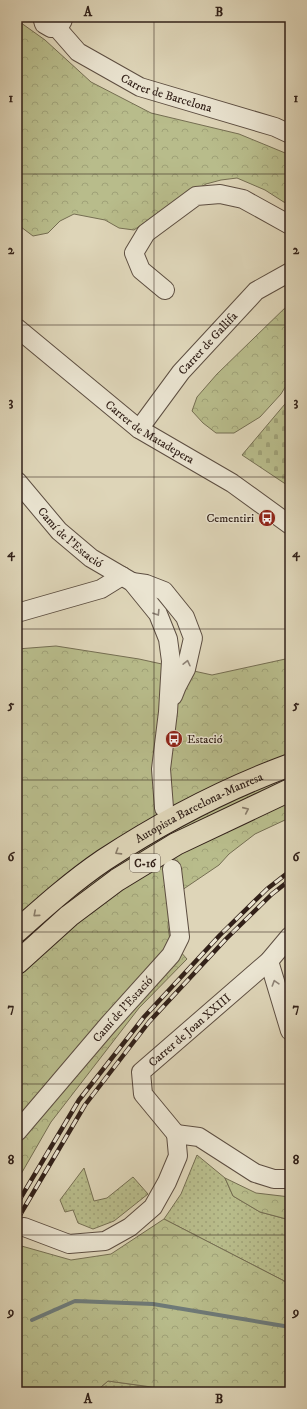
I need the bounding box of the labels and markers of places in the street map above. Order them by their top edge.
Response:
bus stop icon: Cementiri [257,508,277,528]
place label: Cementiri [206,511,254,526]
bus stop icon: Estació [164,729,184,749]
place label: Estació [187,732,223,747]

